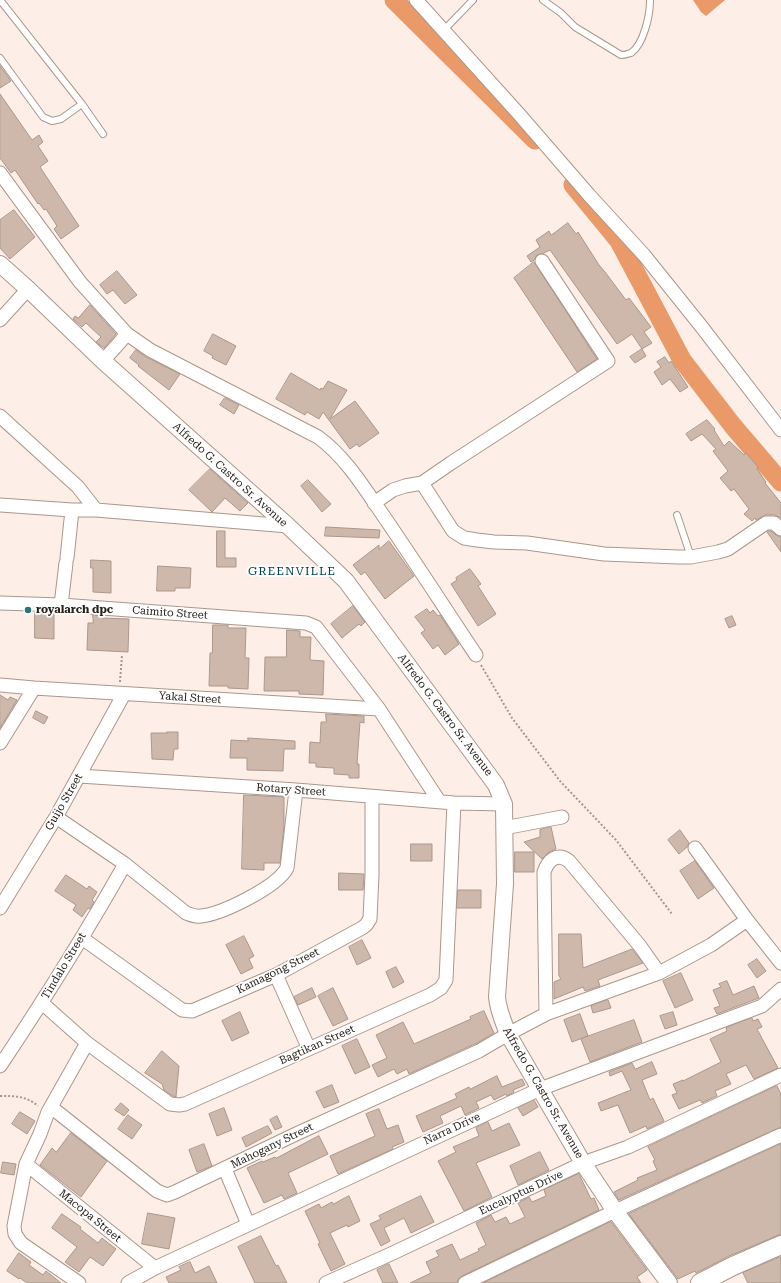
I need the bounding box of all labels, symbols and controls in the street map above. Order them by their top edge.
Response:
street label: Alfredo G. Castro Sr. Avenue [170,420,290,530]
district label: GREENVILLE [248,564,336,578]
place label: royalarch dpc [36,603,113,617]
street label: Caimito Street [132,604,208,622]
marker: royalarch dpc [23,605,33,615]
street label: Alfredo G. Castro Sr. Avenue [395,651,495,779]
street label: Yakal Street [158,689,222,707]
street label: Guijo Street [42,771,86,833]
street label: Rotary Street [256,781,326,799]
street label: Tindalo Street [39,930,89,1002]
street label: Kamagong Street [235,945,321,997]
street label: Bagtikan Street [277,1022,357,1068]
street label: Alfredo G. Castro Sr. Avenue [500,1025,586,1161]
street label: Narra Drive [422,1110,482,1148]
street label: Mahogany Street [229,1120,315,1172]
street label: Eucalyptus Drive [477,1168,565,1218]
street label: Macopa Street [56,1187,124,1245]

